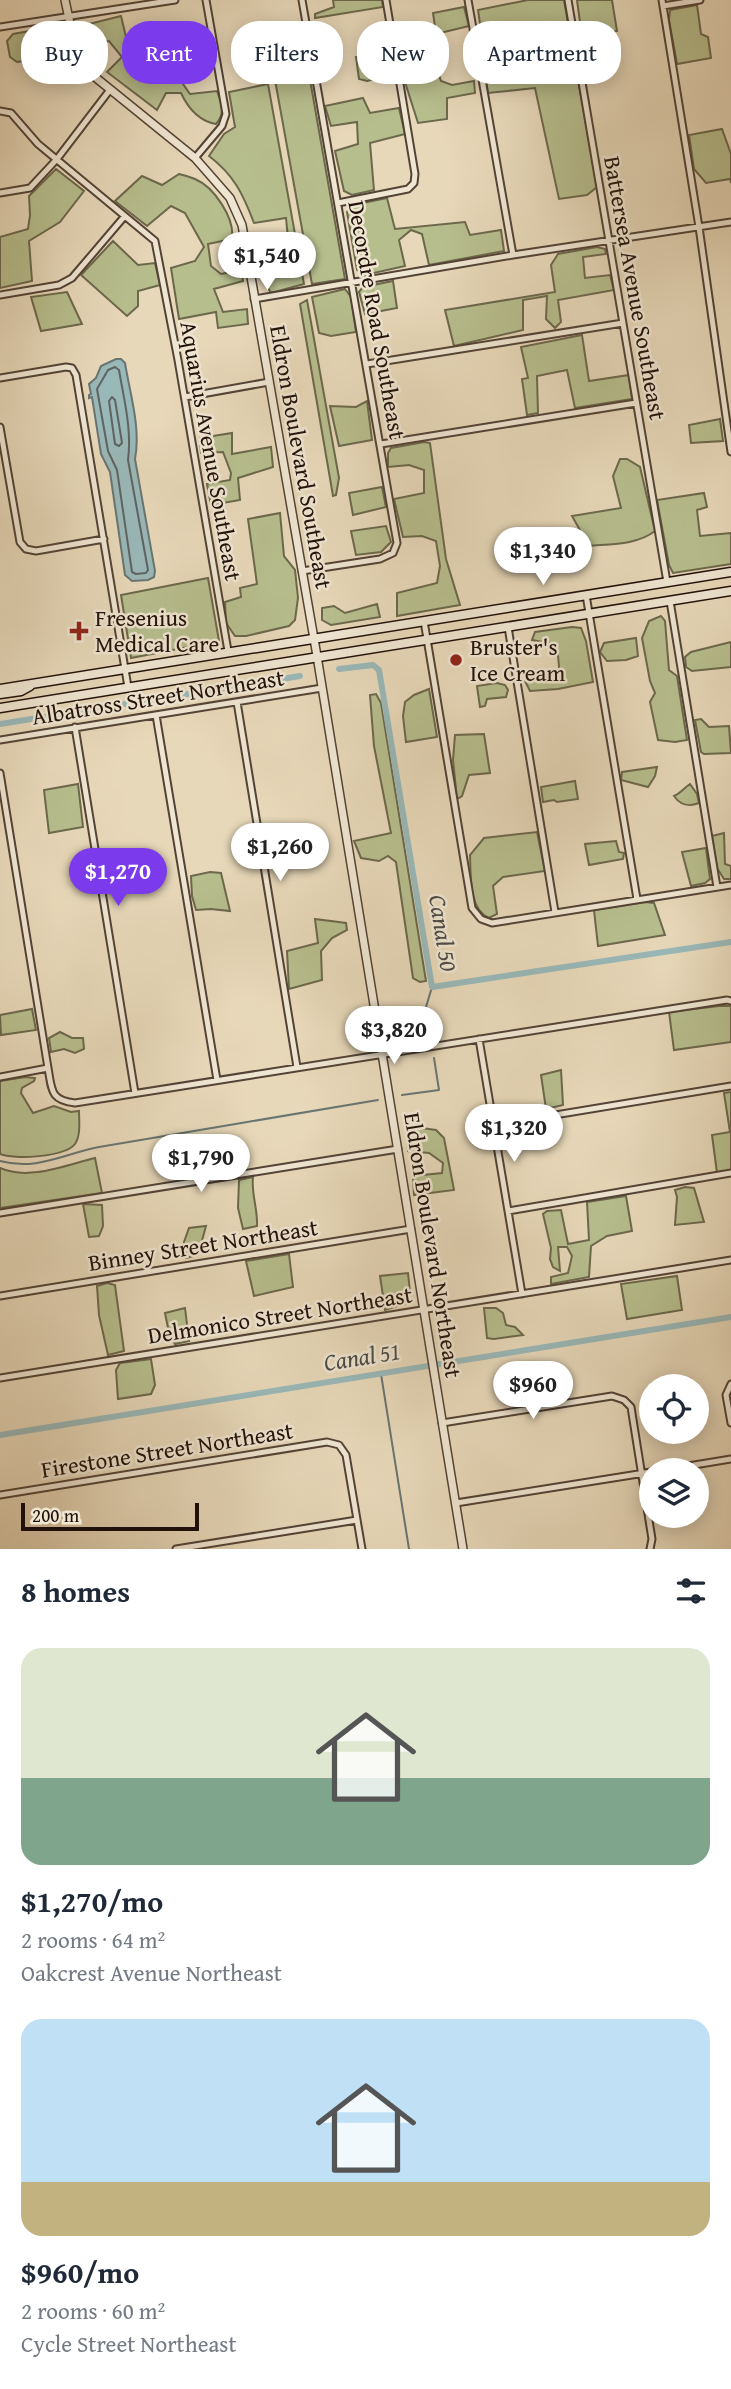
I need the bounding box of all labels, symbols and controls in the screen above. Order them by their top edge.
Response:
chip: Buy [21,21,108,84]
chip: Rent [122,21,217,84]
chip: Filters [231,21,343,84]
chip: New [357,21,449,84]
chip: Apartment [463,21,621,84]
street label: Battersea Avenue Southeast [596,153,675,422]
street label: Decordre Road Southeast [340,198,415,442]
pin: $1,540 [210,232,324,292]
text: $1,540 [234,238,300,271]
street label: Aquarius Avenue Southeast [172,319,251,583]
street label: Eldron Boulevard Southeast [262,322,341,591]
pin: $1,340 [486,528,600,587]
text: $1,340 [510,533,576,566]
place label: Fresenius Medical Care [95,601,219,660]
marker: Fresenius Medical Care [69,621,89,641]
place label: Bruster's Ice Cream [470,630,565,689]
marker: Bruster's Ice Cream [448,652,464,668]
street label: Albatross Street Northeast [29,660,286,733]
pin: $1,260 [223,824,337,883]
text: $1,260 [247,829,313,862]
pin: $1,270 [61,848,175,908]
text: $1,270 [85,854,151,887]
water label: Canal 50 [420,892,467,974]
pin: $3,820 [337,1006,451,1066]
text: $3,820 [361,1012,427,1045]
pin: $1,320 [457,1104,571,1164]
street label: Eldron Boulevard Northeast [396,1110,471,1380]
text: $1,320 [481,1110,547,1143]
pin: $1,790 [144,1134,258,1194]
text: $1,790 [168,1140,234,1173]
street label: Binney Street Northeast [86,1210,320,1279]
street label: Delmonico Street Northeast [145,1277,415,1352]
water label: Canal 51 [321,1333,403,1380]
pin: $960 [492,1362,574,1421]
text: $960 [509,1367,557,1400]
map controls [639,1374,709,1528]
button: locate [639,1374,709,1444]
street label: Firestone Street Northeast [39,1413,295,1486]
button: layers [639,1458,709,1528]
scale bar [21,1500,200,1532]
text: 200 m [32,1501,79,1529]
text: 8 homes [21,1569,130,1613]
icon: filters [672,1572,710,1610]
icon: home [303,1694,429,1820]
text: $1,270/mo [21,1879,163,1923]
text: 2 rooms · 64 m² [21,1923,165,1956]
text: Oakcrest Avenue Northeast [21,1956,282,1989]
icon: home [303,2065,429,2191]
text: $960/mo [21,2250,139,2294]
text: 2 rooms · 60 m² [21,2294,165,2327]
text: Cycle Street Northeast [21,2327,237,2360]

